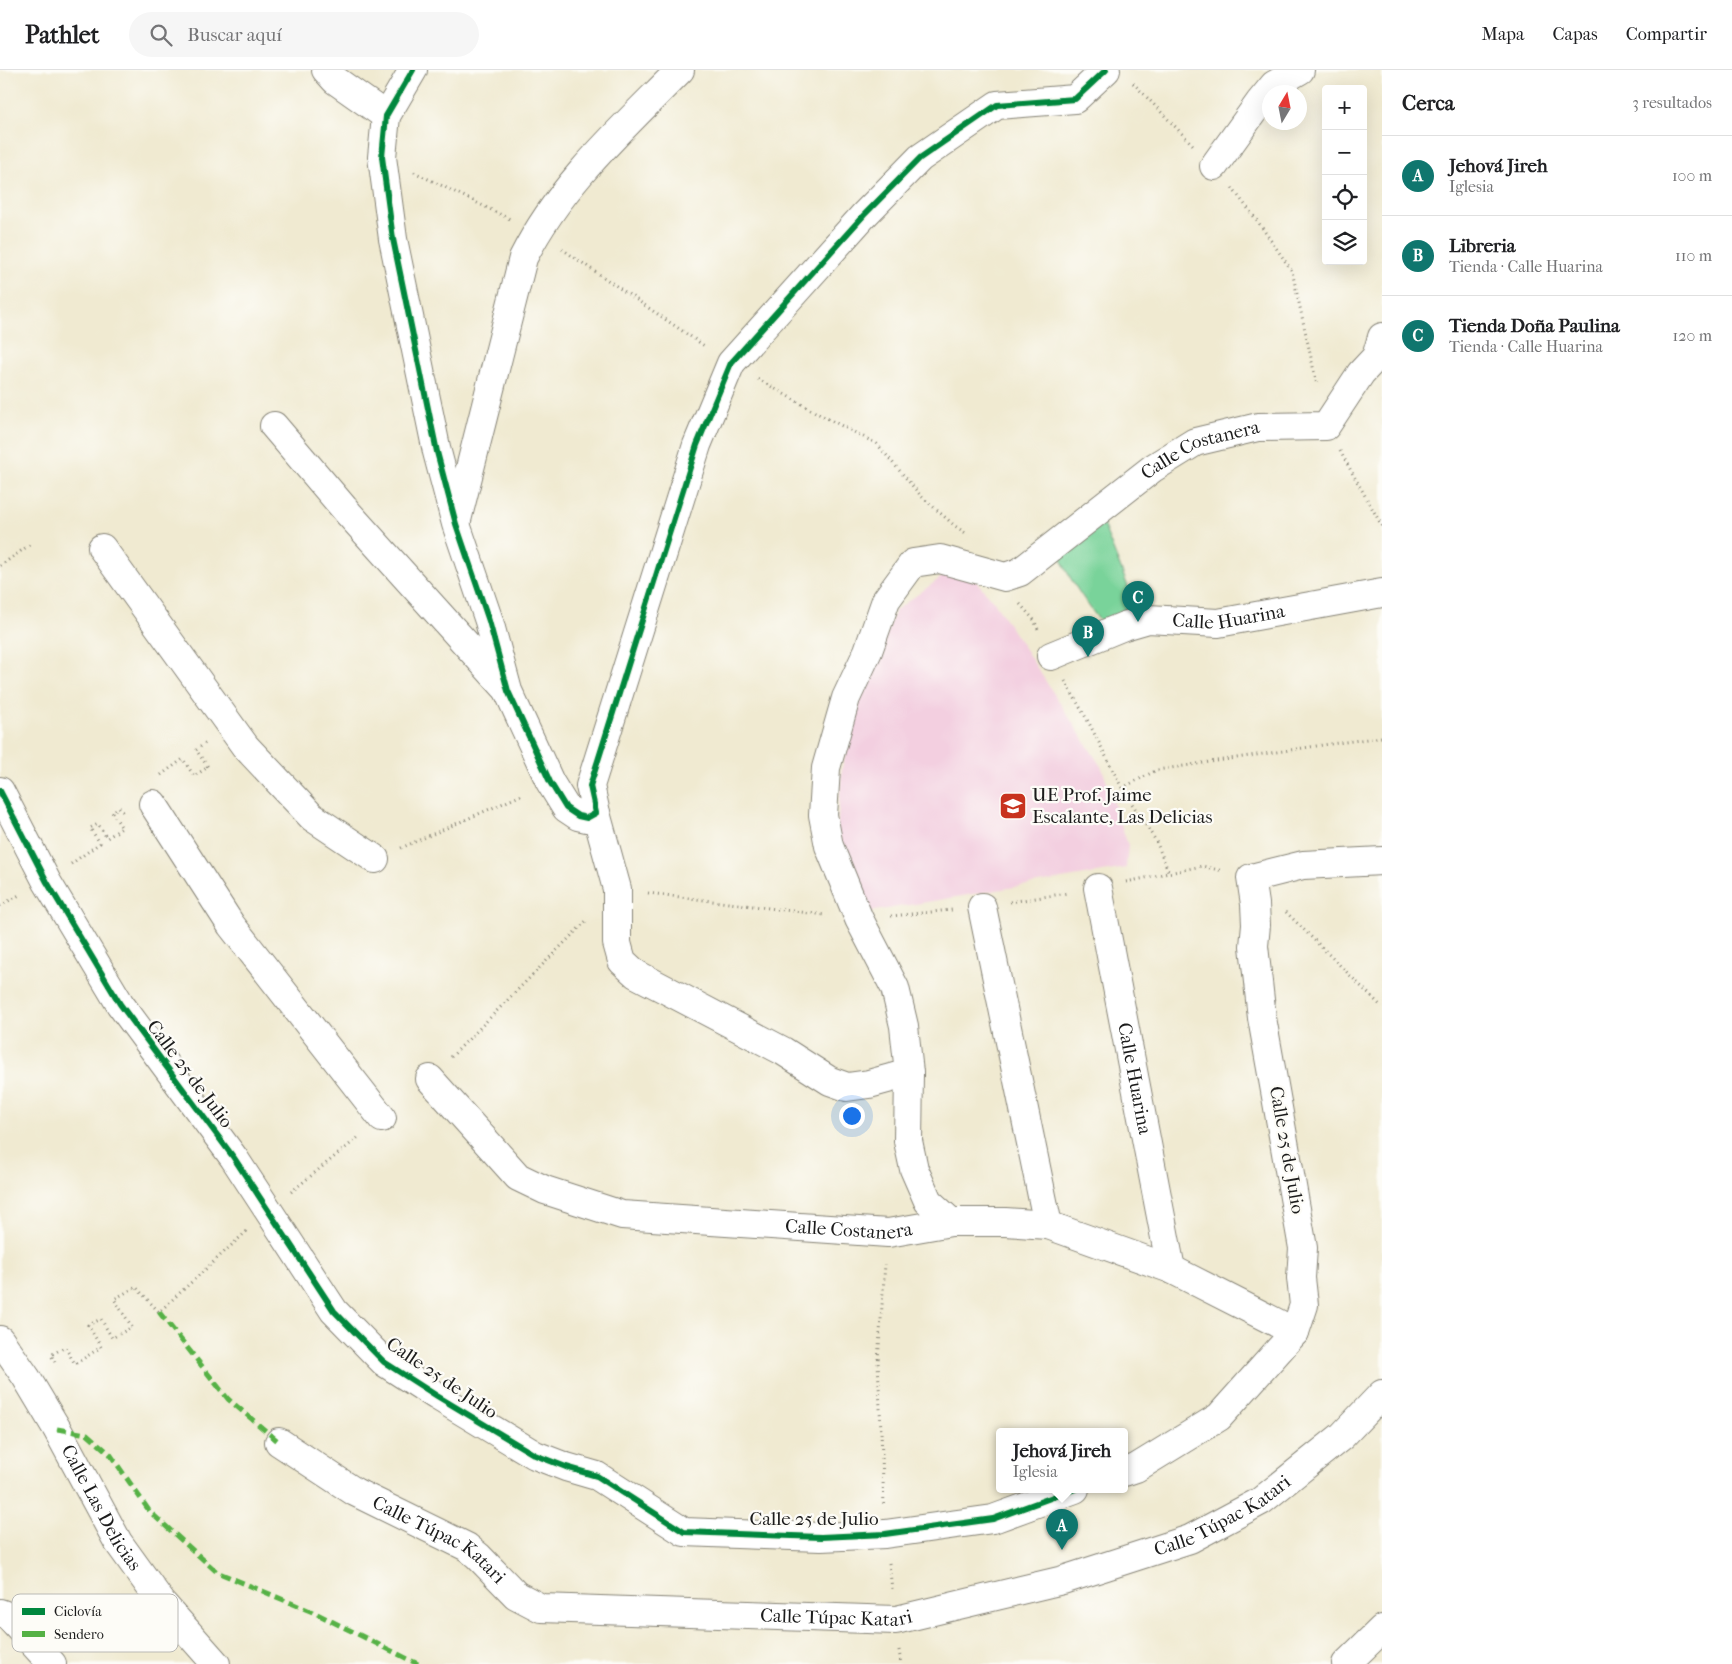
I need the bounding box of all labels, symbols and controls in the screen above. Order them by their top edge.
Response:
search box [129,12,479,57]
text: Pathlet [25,21,99,49]
icon: search [147,21,175,49]
text: Buscar aquí [187,24,282,46]
text: Mapa [1482,24,1524,45]
text: Capas [1552,24,1598,45]
text: Compartir [1626,24,1707,45]
north arrow [1262,85,1307,130]
map controls [1322,85,1367,265]
button: + [1322,85,1367,130]
text: Cerca [1402,91,1454,115]
text: 3 resultados [1632,93,1712,112]
button: − [1322,130,1367,175]
text: Jehová Jireh [1449,155,1548,177]
text: A [1413,166,1423,185]
text: 100 m [1672,166,1712,185]
button: locate [1322,175,1367,220]
text: Iglesia [1449,177,1494,196]
button: layers [1322,220,1367,265]
text: Libreria [1449,235,1516,257]
text: B [1413,246,1423,265]
text: 110 m [1675,246,1712,265]
text: Tienda · Calle Huarina [1449,257,1603,276]
text: Tienda Doña Paulina [1449,315,1620,337]
text: C [1413,326,1423,345]
text: 120 m [1673,326,1712,345]
text: Tienda · Calle Huarina [1449,337,1603,356]
street label: Calle Costanera [1137,416,1262,484]
pin: C [1122,581,1154,622]
street label: Calle Huarina [1172,600,1287,634]
pin: B [1072,616,1104,657]
place label: UE Prof. Jaime Escalante, Las Delicias [1032,784,1213,828]
school or university icon: UE Prof. Jaime Escalante, Las Delicias [998,791,1028,821]
street label: Calle 25 de Julio [142,1016,238,1133]
street label: Calle Huarina [1113,1021,1156,1136]
street label: Calle 25 de Julio [1265,1084,1309,1216]
your location [839,1103,865,1129]
street label: Calle Costanera [784,1215,914,1244]
street label: Calle 25 de Julio [382,1333,502,1423]
popup [996,1428,1128,1493]
text: Jehová Jireh [1013,1440,1111,1462]
street label: Calle Las Delicias [57,1441,146,1575]
text: Iglesia [1013,1462,1058,1481]
street label: Calle Túpac Katari [1151,1471,1295,1561]
street label: Calle Túpac Katari [369,1491,510,1588]
street label: Calle 25 de Julio [749,1508,879,1530]
pin: A [1046,1509,1078,1550]
legend [12,1594,178,1652]
text: Ciclovía [54,1603,102,1620]
street label: Calle Túpac Katari [760,1604,915,1631]
text: Sendero [54,1626,104,1643]

